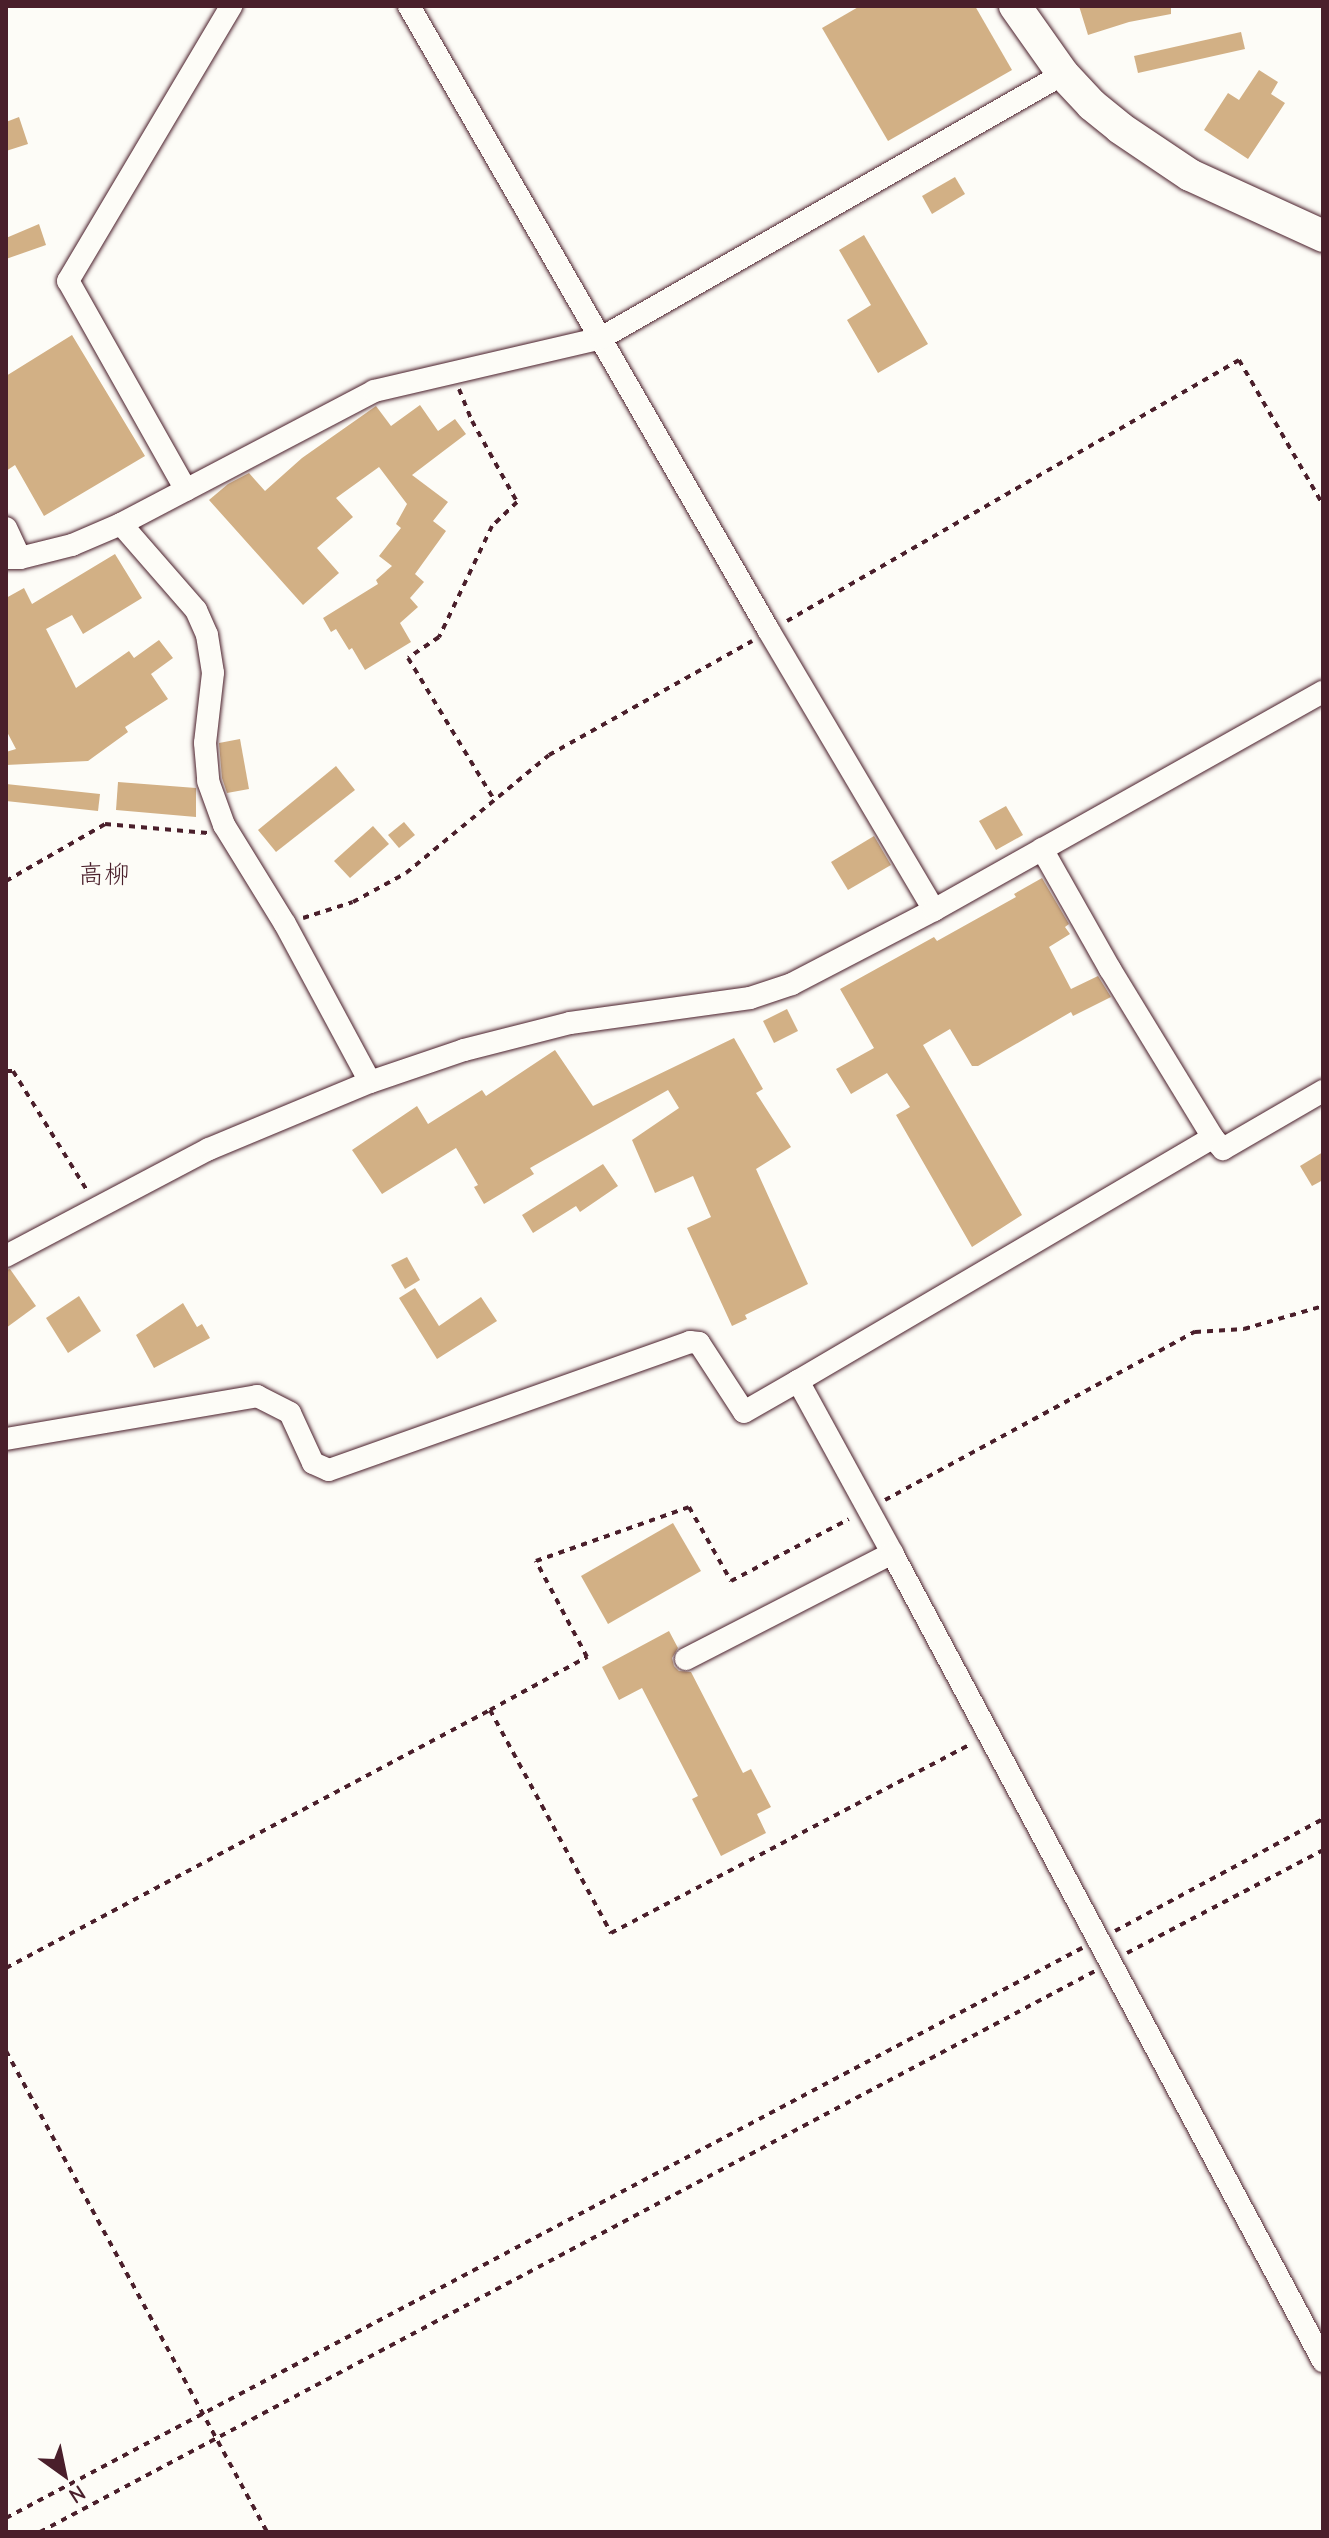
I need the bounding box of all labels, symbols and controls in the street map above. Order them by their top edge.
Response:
district label: 高柳 [78,860,130,892]
north arrow [24,2434,104,2514]
text: N [64,2479,90,2509]

